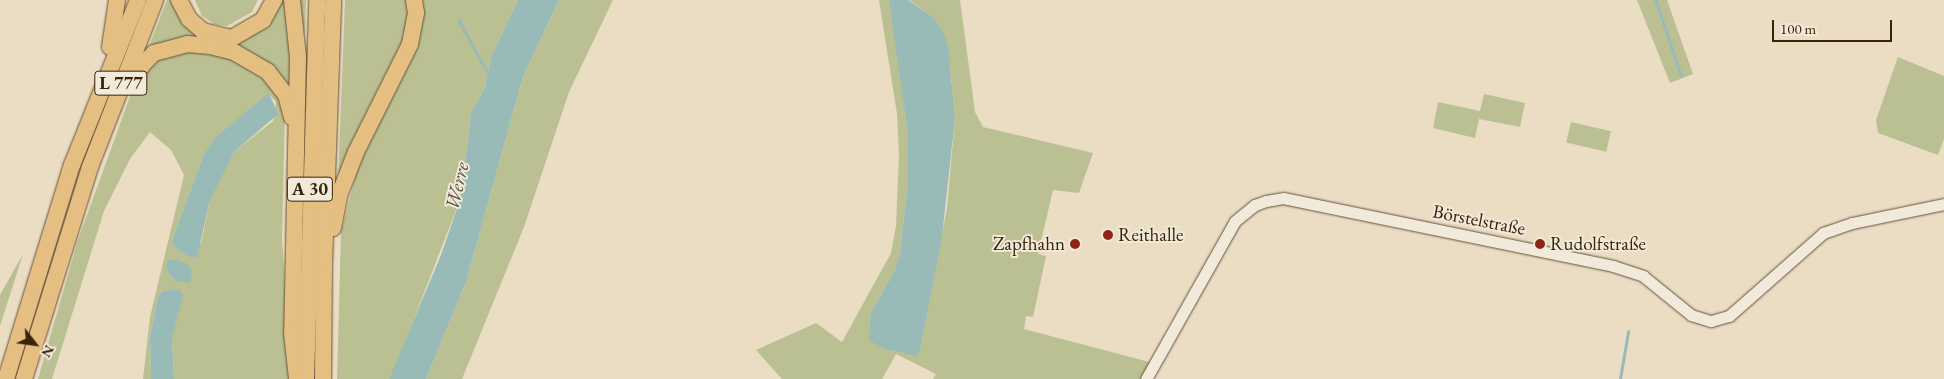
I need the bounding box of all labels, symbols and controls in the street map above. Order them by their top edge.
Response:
scale bar [1774,10,1894,42]
text: 100 m [1780,19,1816,38]
road number: L 777 [94,68,148,99]
water label: Werre [440,160,474,212]
road number: A 30 [286,173,334,204]
street label: Börstelstraße [1431,200,1527,240]
place label: Reithalle [1118,224,1183,246]
marker: Reithalle [1102,229,1114,241]
place label: Zapfhahn [993,233,1065,255]
place label: Rudolfstraße [1550,233,1646,255]
marker: Zapfhahn [1069,238,1081,250]
marker: Rudolfstraße [1534,238,1546,250]
north arrow [10,319,60,369]
text: N [37,342,59,361]

